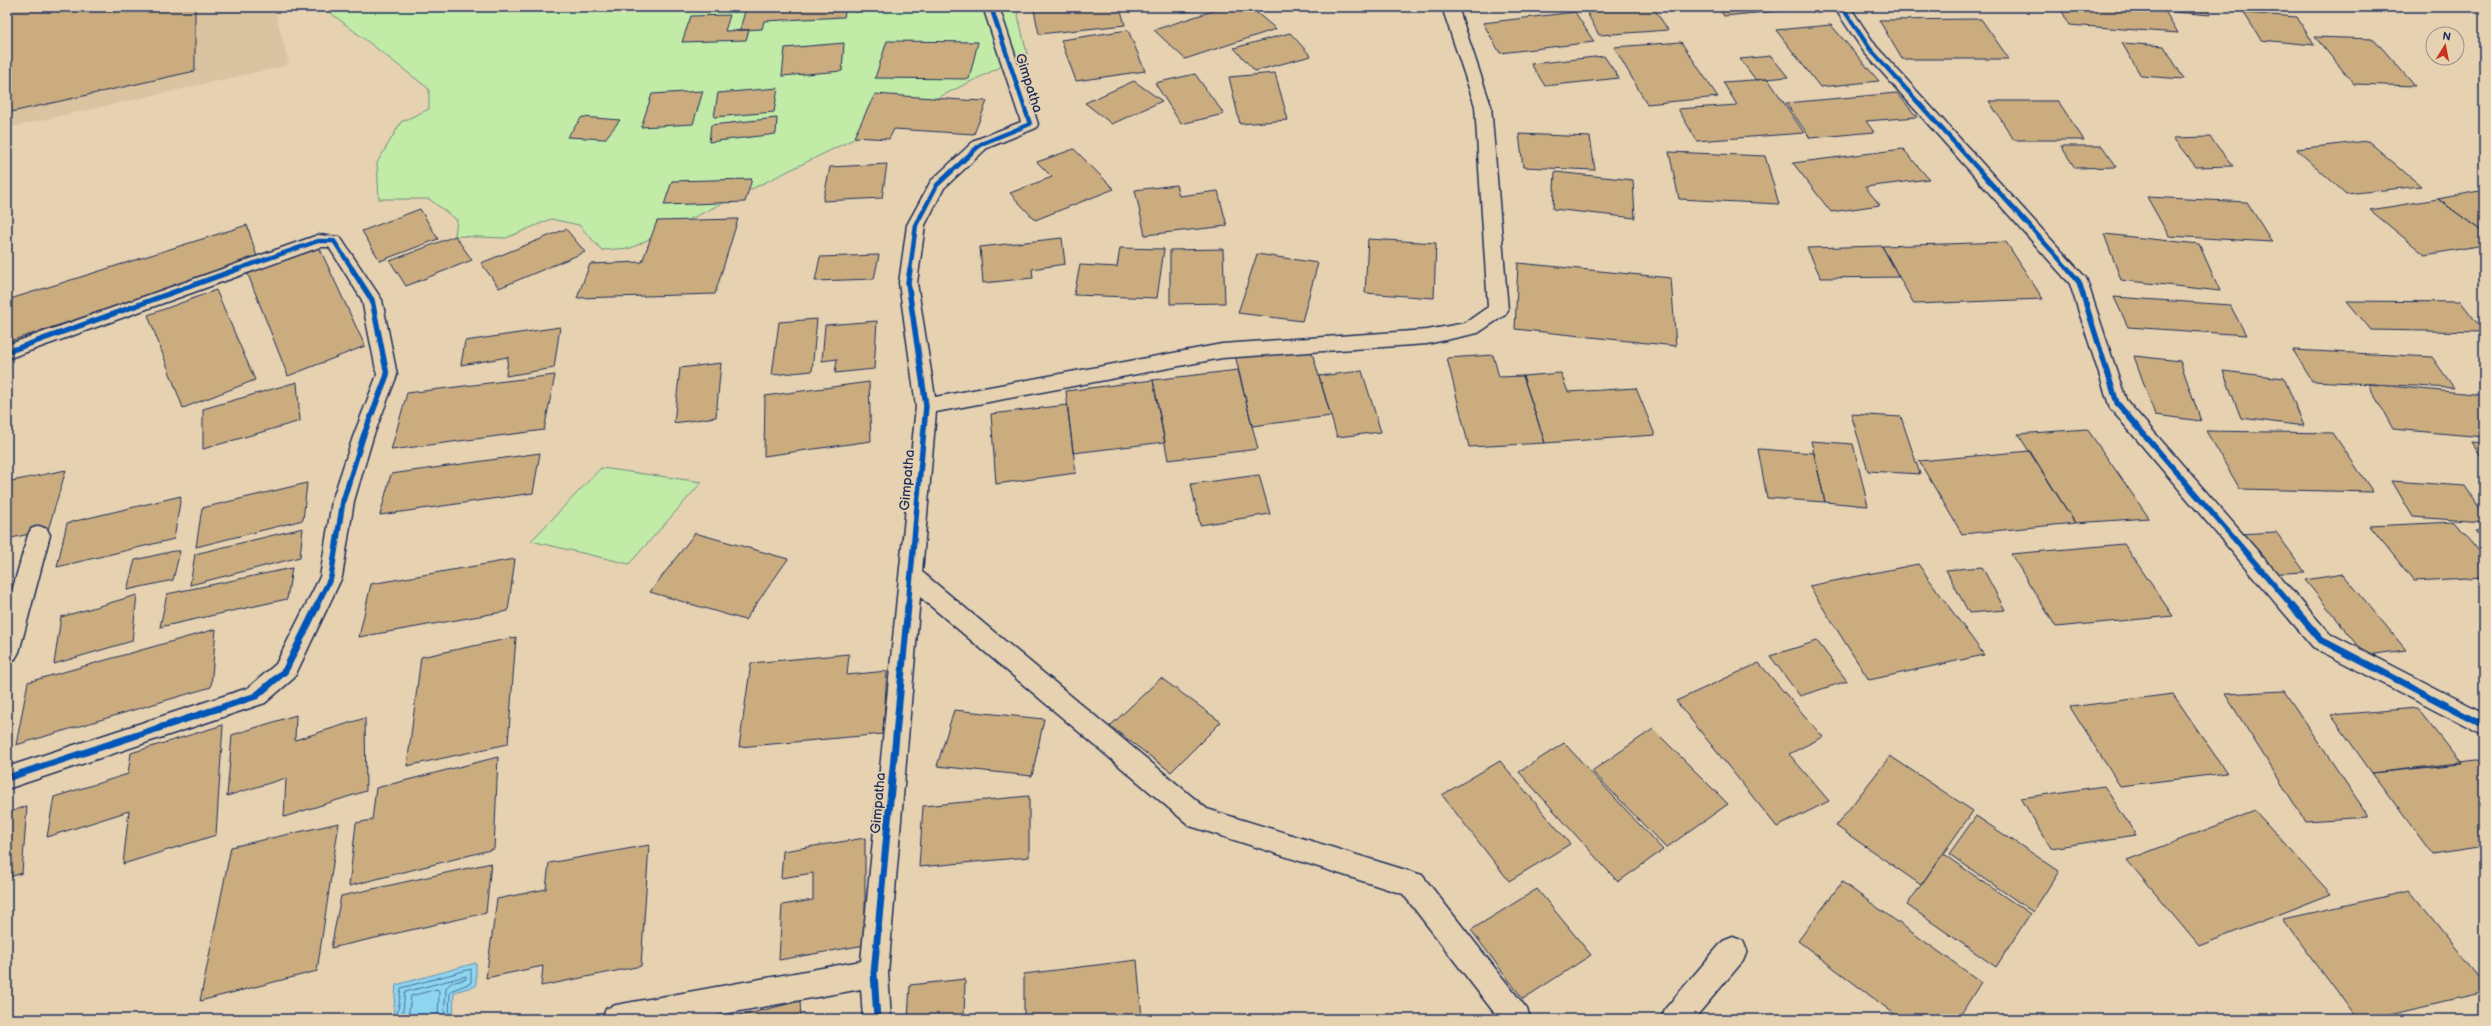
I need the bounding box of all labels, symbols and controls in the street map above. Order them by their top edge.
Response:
north arrow [2425,26,2465,66]
text: N [2441,30,2452,44]
street label: Gimpatha [1011,51,1047,115]
street label: Gimpatha [896,449,918,511]
street label: Gimpatha [867,772,889,834]

